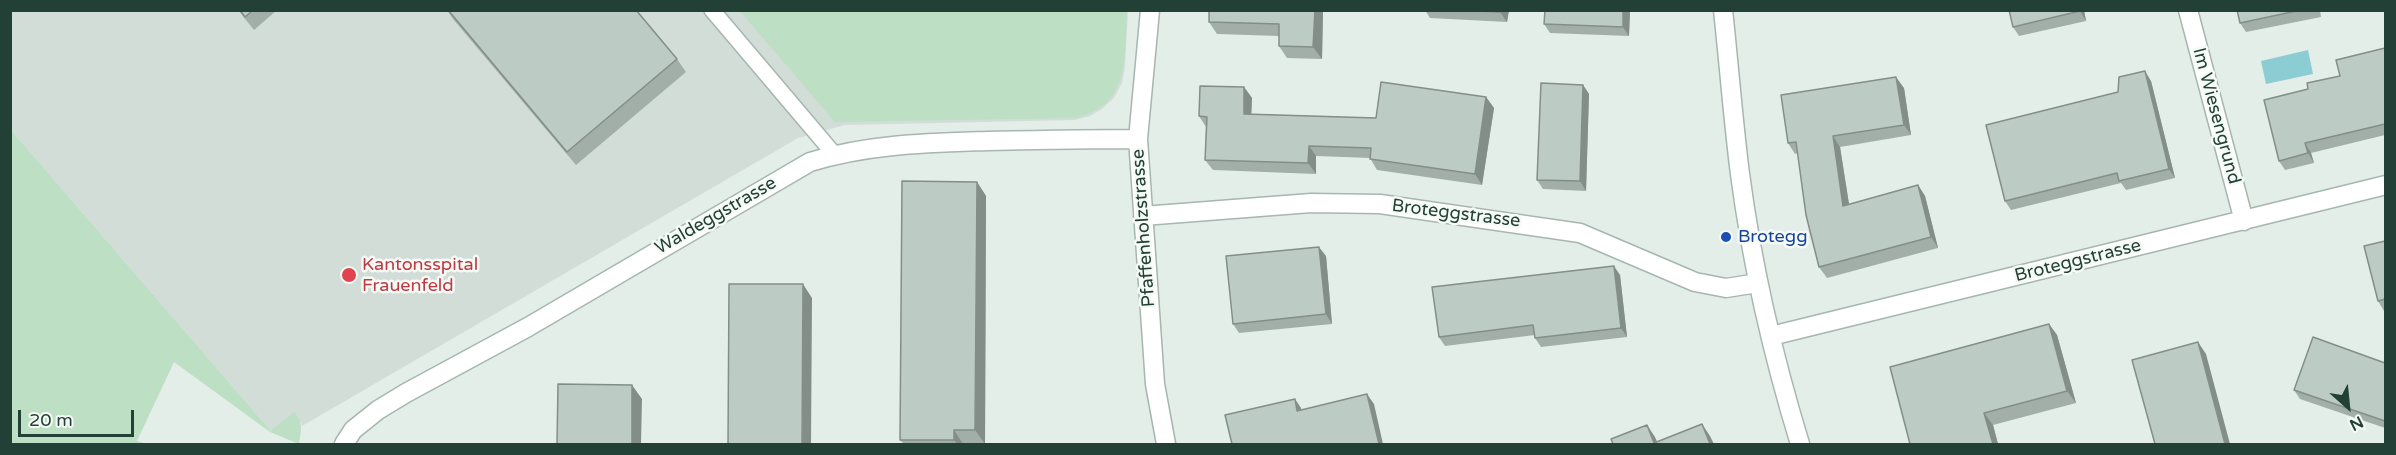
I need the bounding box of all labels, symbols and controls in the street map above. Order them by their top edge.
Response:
street label: Im Wiesengrund [2187,46,2245,186]
street label: Pfaffenholzstrasse [1128,148,1160,308]
street label: Waldeggstrasse [652,173,780,259]
street label: Broteggstrasse [1390,195,1522,233]
place label: Brotegg [1738,226,1807,248]
marker: Brotegg [1719,230,1733,244]
street label: Broteggstrasse [2013,235,2143,287]
place label: Kantonsspital Frauenfeld [362,254,478,296]
marker: Kantonsspital Frauenfeld [340,266,358,284]
north arrow [2318,377,2378,437]
scale bar [21,398,136,436]
text: 20 m [29,409,73,431]
text: N [2346,411,2366,435]

